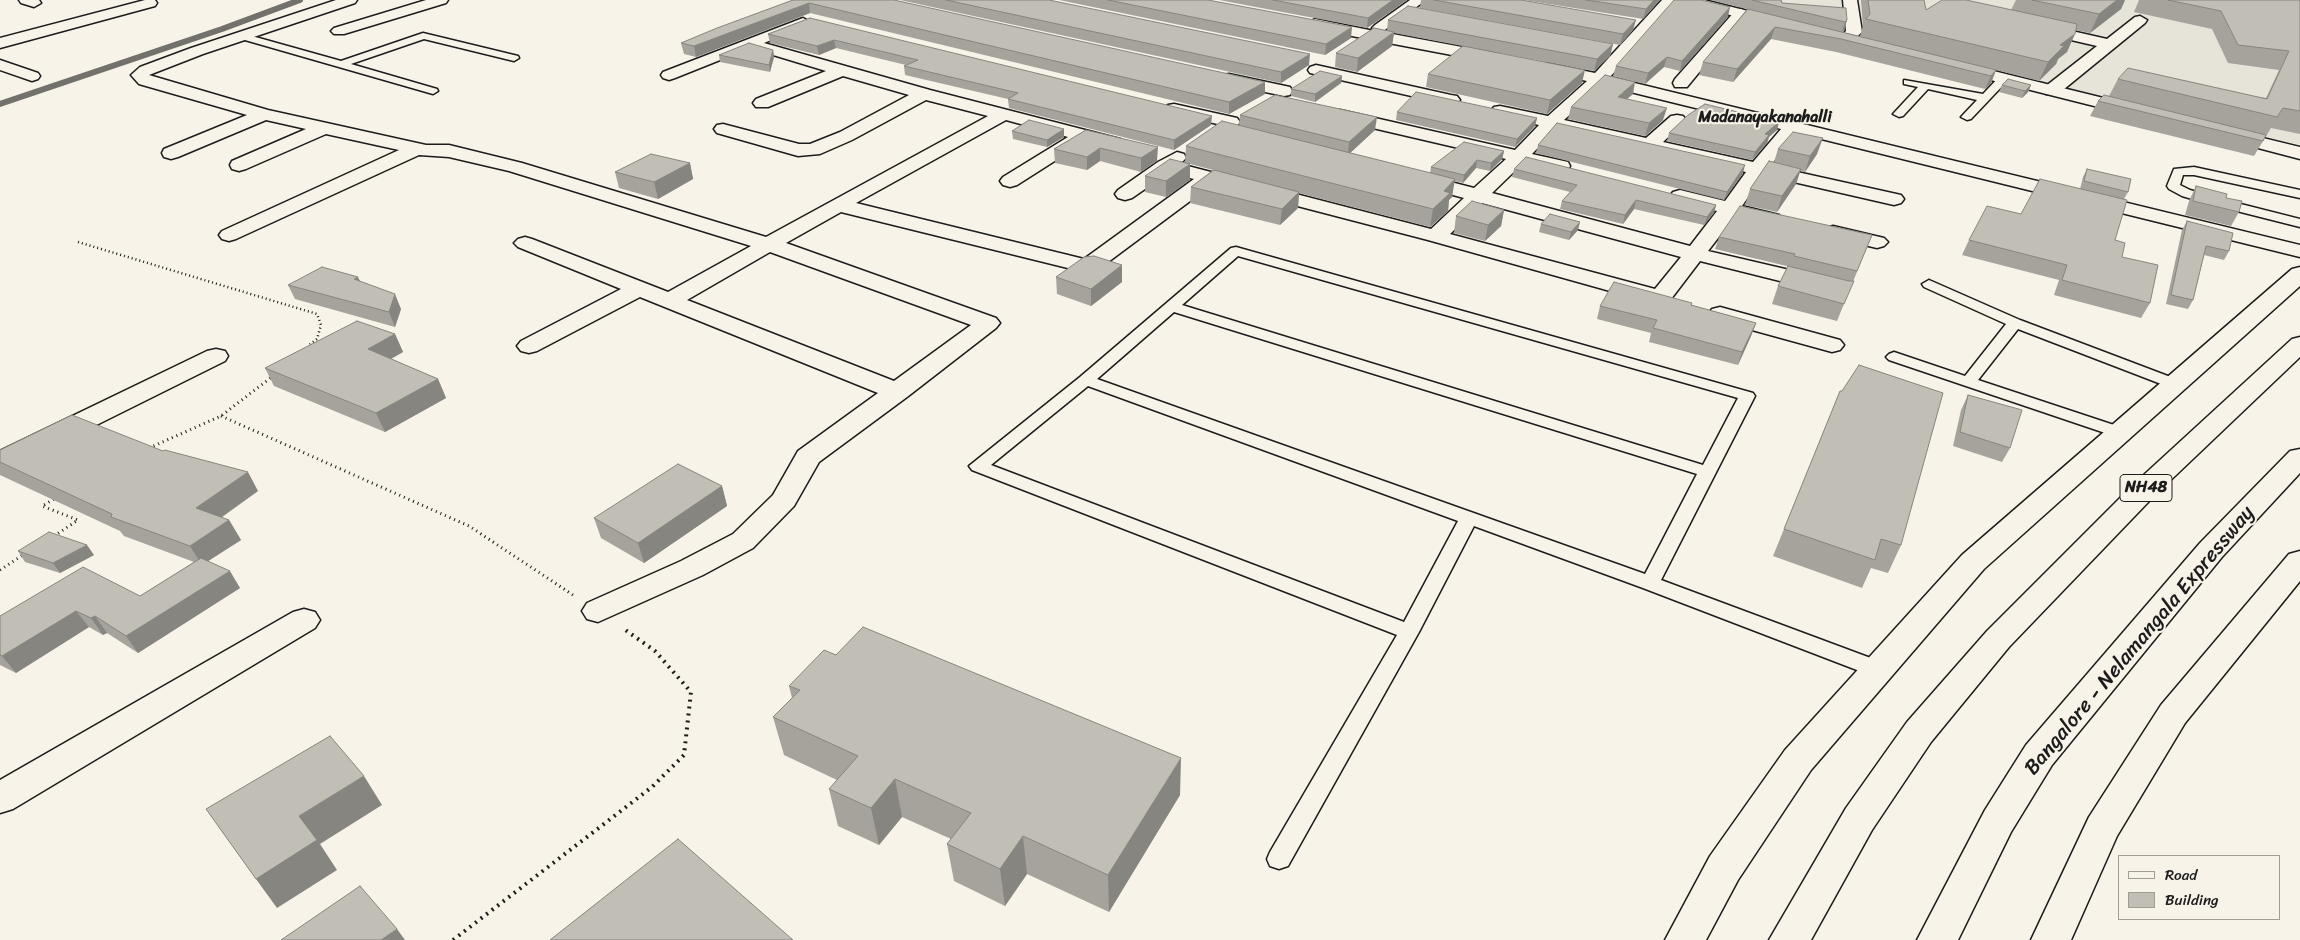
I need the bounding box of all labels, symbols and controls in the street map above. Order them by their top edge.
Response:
district label: Madanayakanahalli [1698,108,1832,128]
road number: NH48 [2120,474,2172,502]
street label: Bangalore - Nelamangala Expressway [2020,501,2260,781]
legend [2118,855,2280,920]
text: Road [2165,862,2197,888]
text: Building [2165,887,2219,913]

